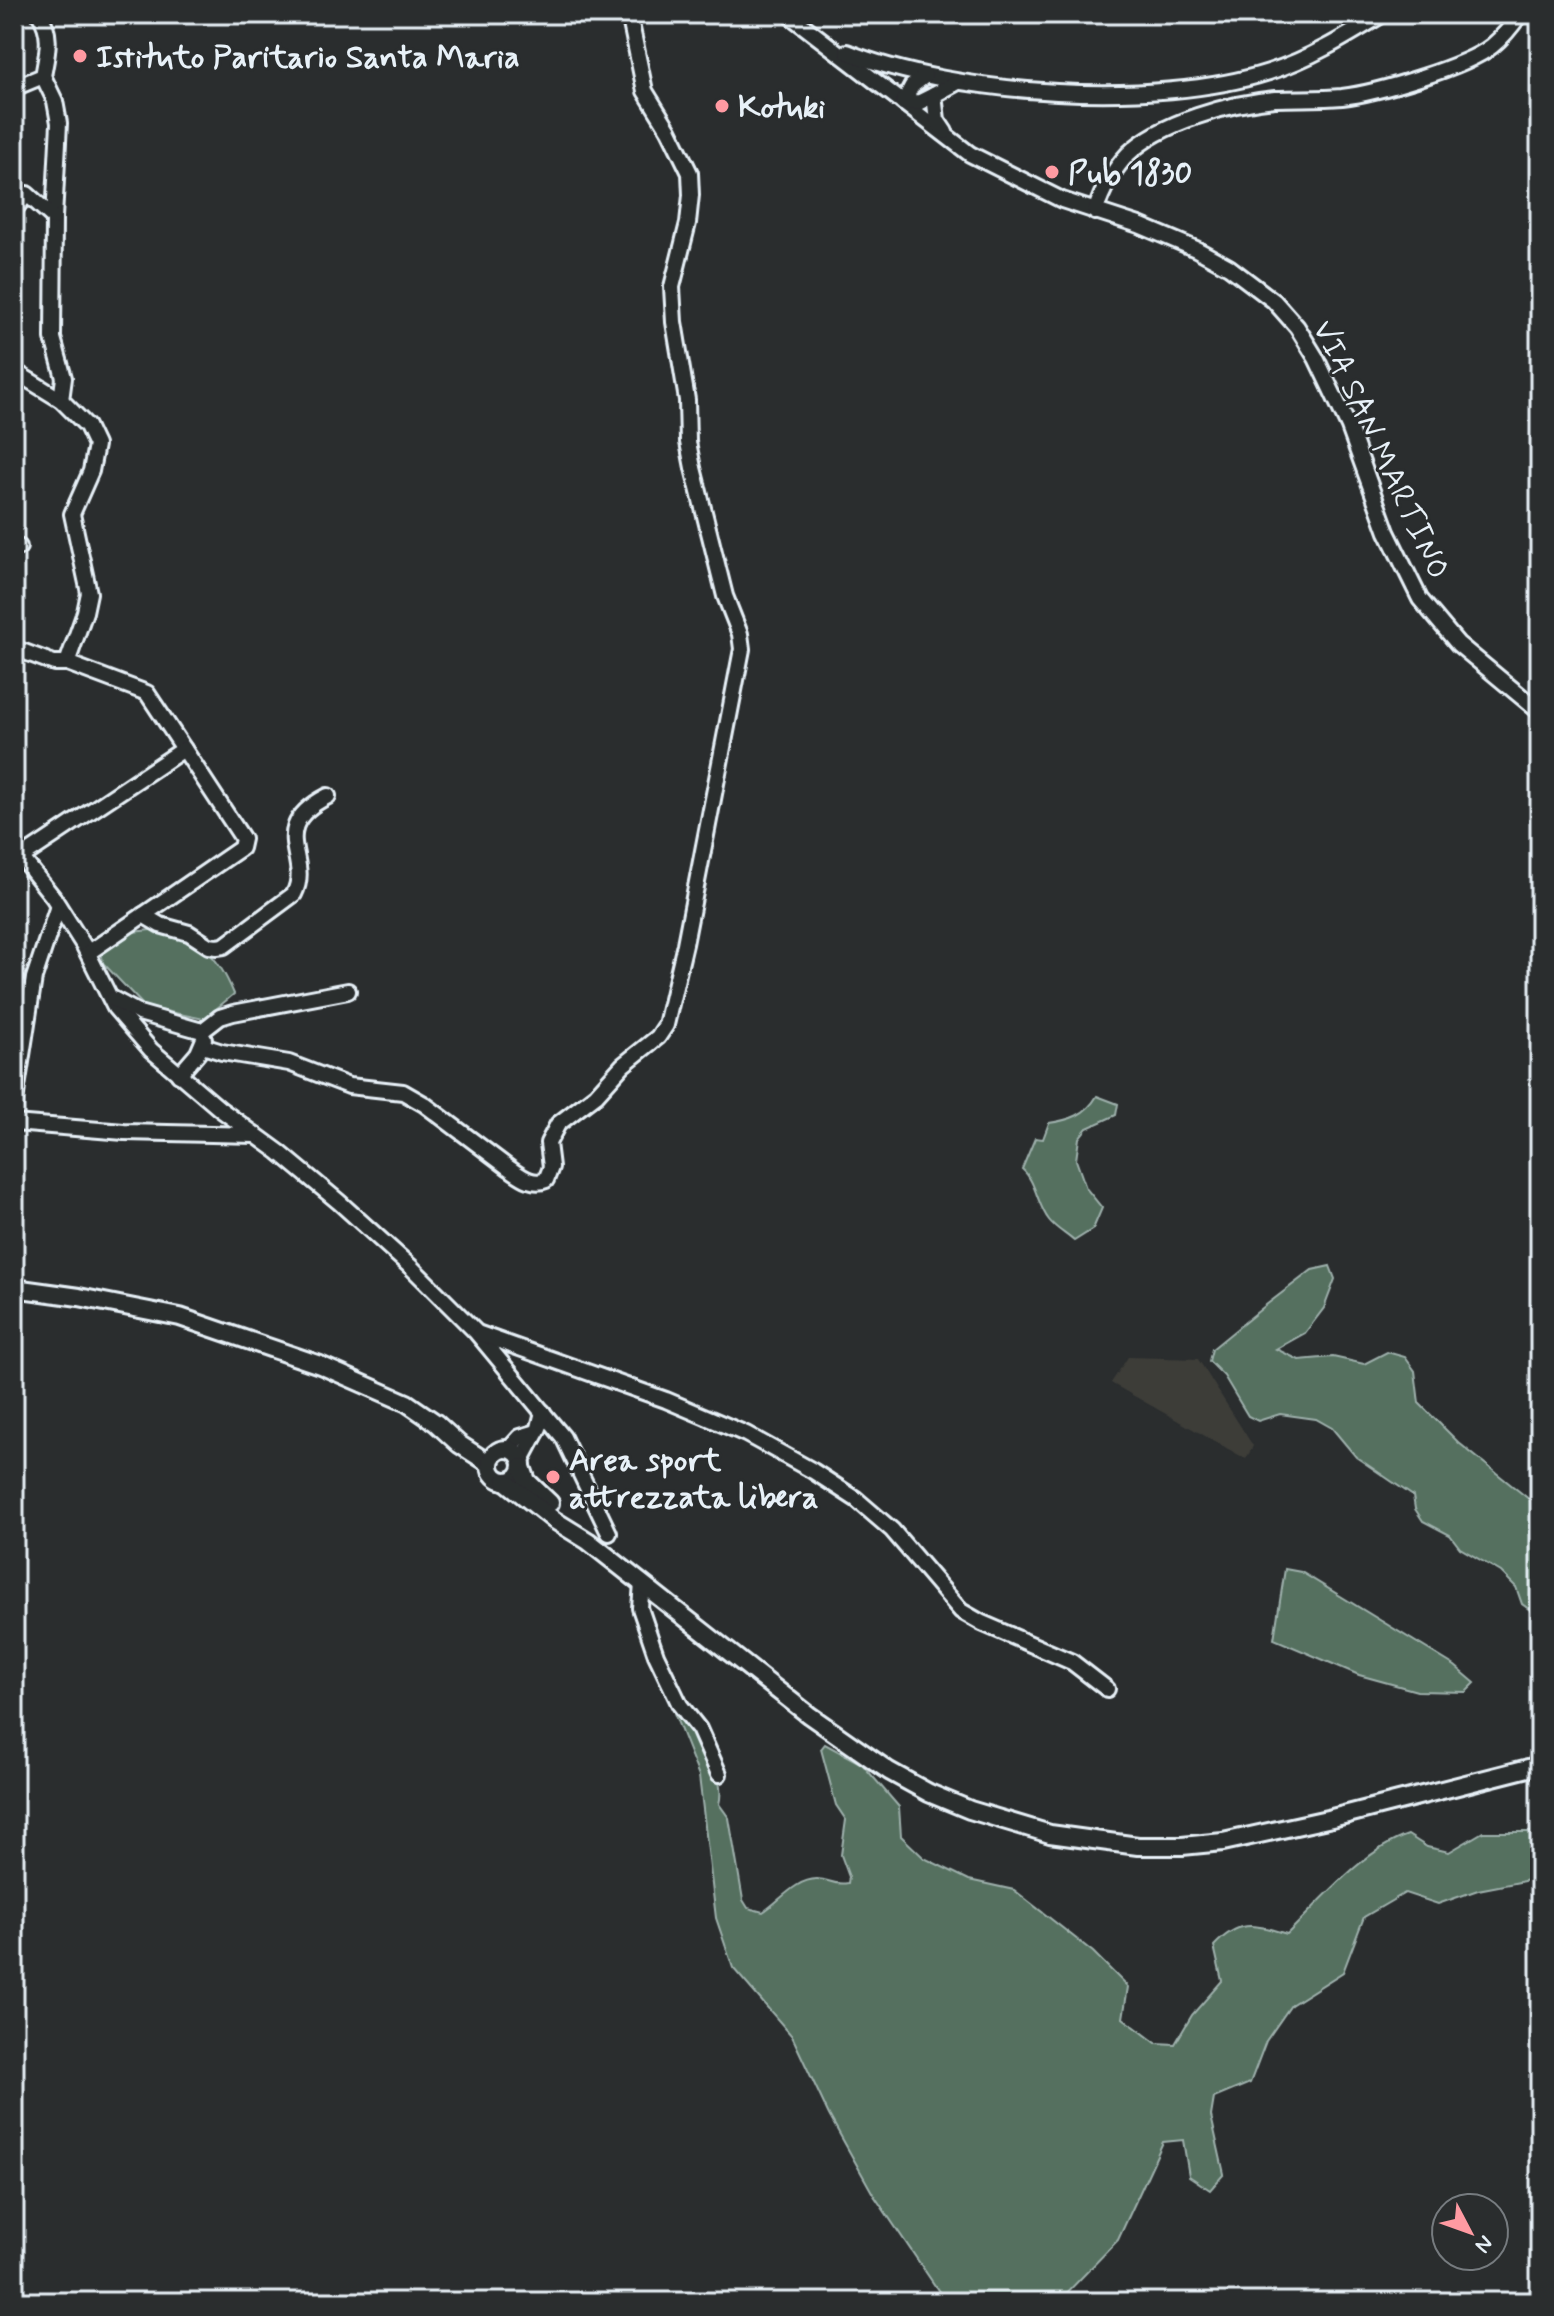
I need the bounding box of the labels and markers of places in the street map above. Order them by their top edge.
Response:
place label: Istituto Paritario Santa Maria [96,37,520,79]
marker: Istituto Paritario Santa Maria [71,47,89,65]
place label: Kotuki [738,87,825,129]
marker: Kotuki [713,97,731,115]
place label: Pub 1830 [1068,153,1193,195]
marker: Pub 1830 [1043,163,1061,181]
place label: Area sport attrezzata libera [569,1440,818,1519]
marker: Area sport attrezzata libera [544,1468,562,1486]

